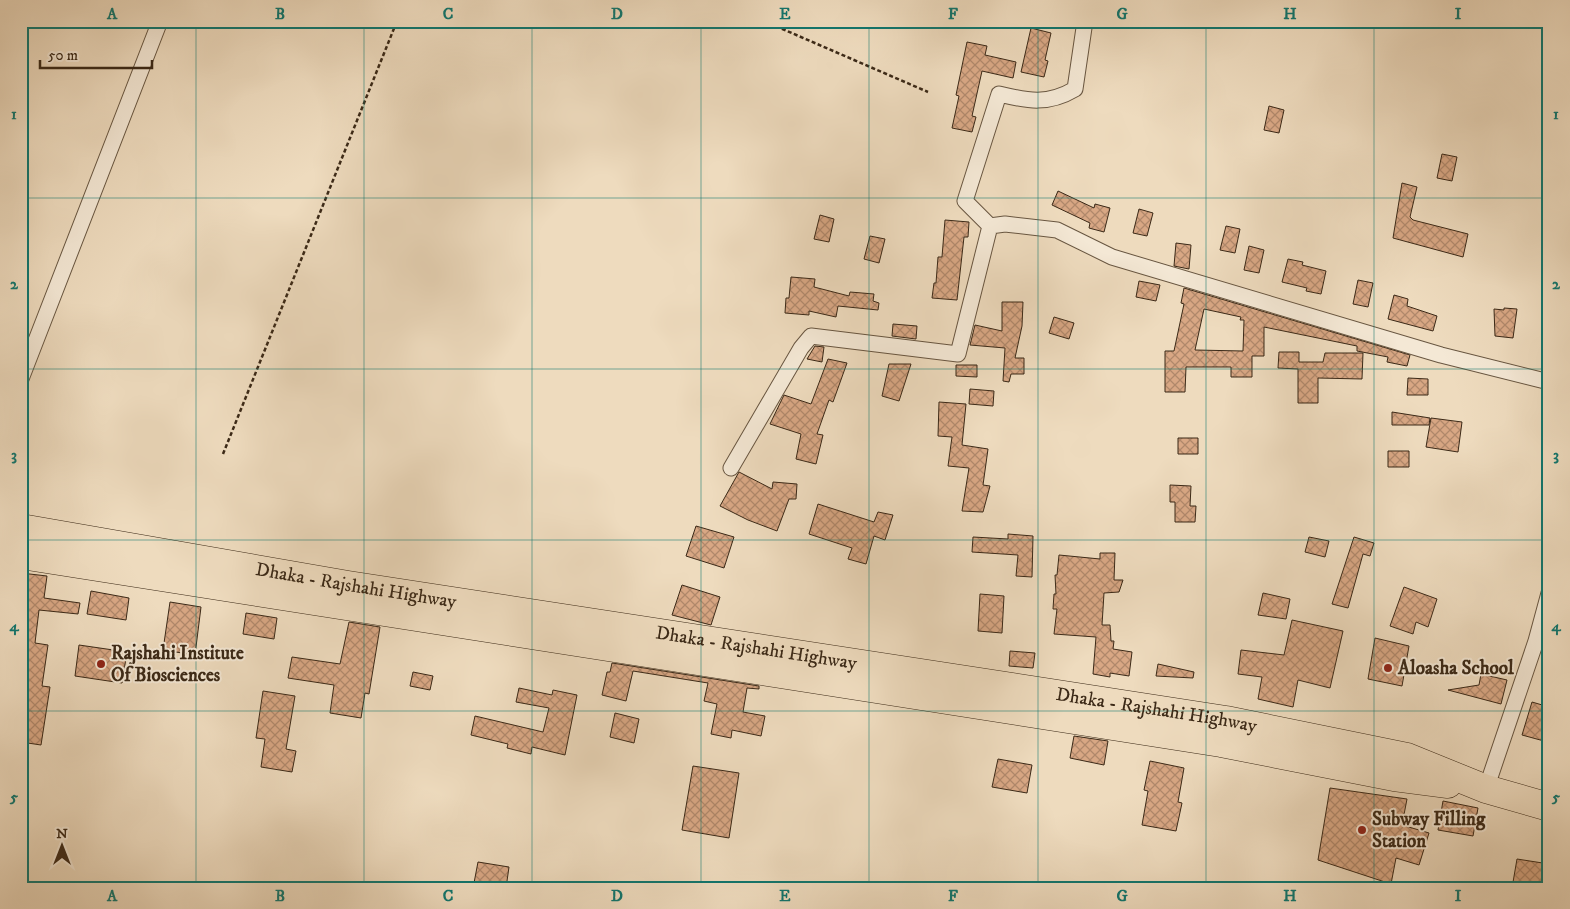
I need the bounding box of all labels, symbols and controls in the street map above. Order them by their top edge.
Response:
text: A [106,4,118,24]
text: B [275,4,285,24]
text: C [443,4,453,24]
text: D [611,4,623,24]
text: E [779,4,791,24]
text: F [948,4,958,24]
text: G [1116,4,1128,24]
text: H [1283,4,1297,24]
text: I [1455,4,1462,24]
scale bar [40,38,152,70]
text: 50 m [48,46,78,65]
text: 1 [11,104,17,124]
text: 1 [1553,104,1559,124]
text: 2 [10,274,19,294]
text: 2 [1552,274,1561,294]
text: 3 [11,445,17,465]
text: 3 [1553,445,1559,465]
street label: Dhaka - Rajshahi Highway [254,558,459,613]
text: 4 [8,616,19,636]
text: 4 [1550,616,1561,636]
street label: Dhaka - Rajshahi Highway [654,621,859,675]
place label: Rajshahi Institute Of Biosciences [111,642,244,687]
place label: Aloasha School [1397,657,1514,680]
marker: Rajshahi Institute Of Biosciences [95,658,107,670]
marker: Aloasha School [1382,662,1394,674]
street label: Dhaka - Rajshahi Highway [1054,683,1260,738]
text: 5 [9,787,18,807]
text: 5 [1551,787,1560,807]
place label: Subway Filling Station [1372,808,1486,853]
north arrow [38,822,88,872]
marker: Subway Filling Station [1356,824,1368,836]
text: N [56,825,68,843]
text: A [106,886,118,906]
text: B [275,886,285,906]
text: C [443,886,453,906]
text: D [611,886,623,906]
text: E [779,886,791,906]
text: F [948,886,958,906]
text: G [1116,886,1128,906]
text: H [1283,886,1297,906]
text: I [1455,886,1462,906]

